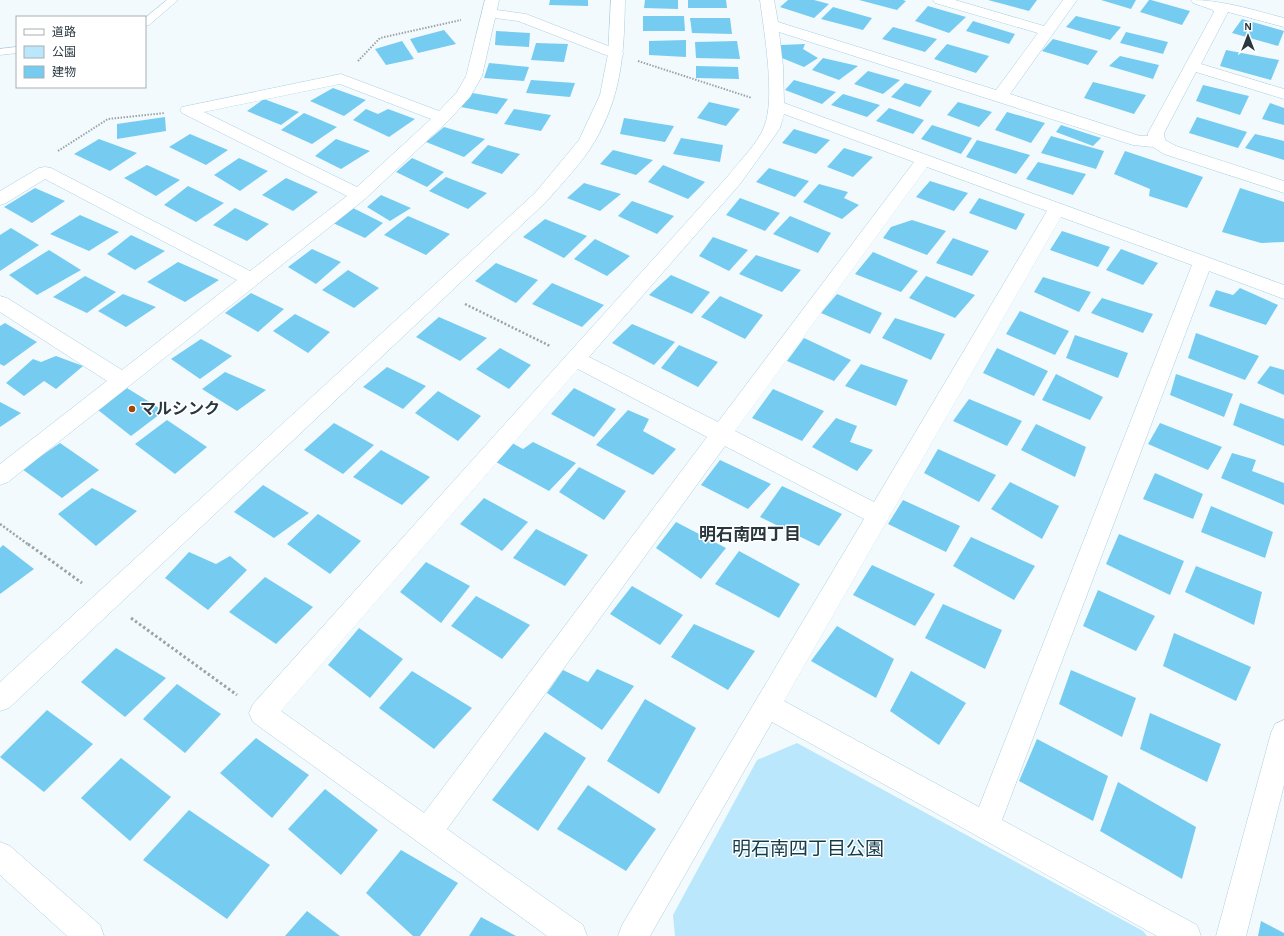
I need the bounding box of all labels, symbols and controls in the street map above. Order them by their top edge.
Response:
legend [16,16,146,88]
north arrow [1228,16,1268,56]
text: N [1244,21,1252,32]
text: 道路 [52,25,76,38]
text: 公園 [52,46,76,58]
text: 建物 [52,65,76,78]
place label: マルシンク [140,400,220,417]
marker: マルシンク [127,404,137,414]
district label: 明石南四丁目 [699,526,801,543]
park label: 明石南四丁目公園 [732,839,884,859]

